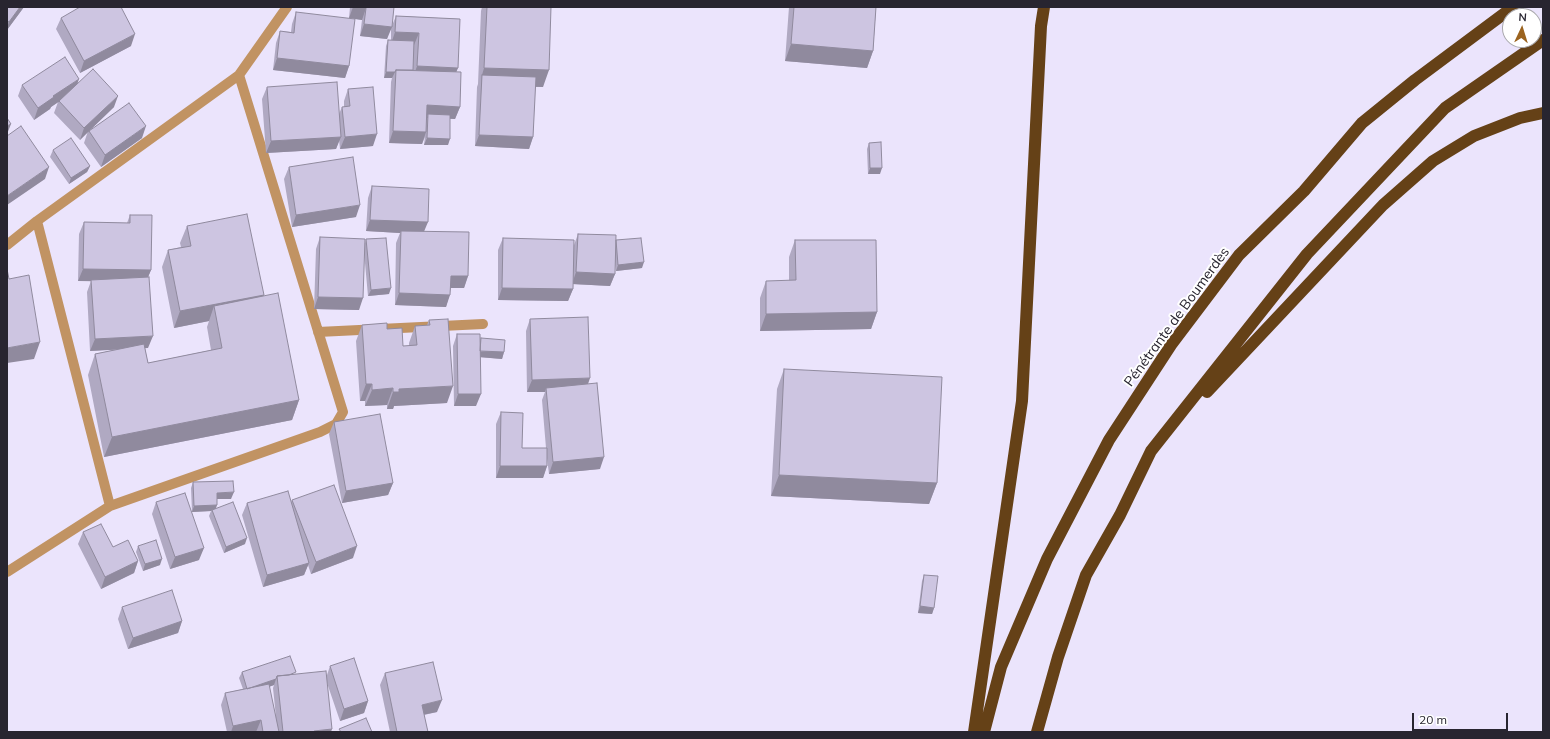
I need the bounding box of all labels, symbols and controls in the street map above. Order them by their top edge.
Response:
north arrow [1502,8,1542,48]
text: N [1518,10,1527,24]
street label: Pénétrante de Boumerdès [1121,244,1233,390]
scale bar [1414,705,1510,731]
text: 20 m [1419,712,1447,727]

